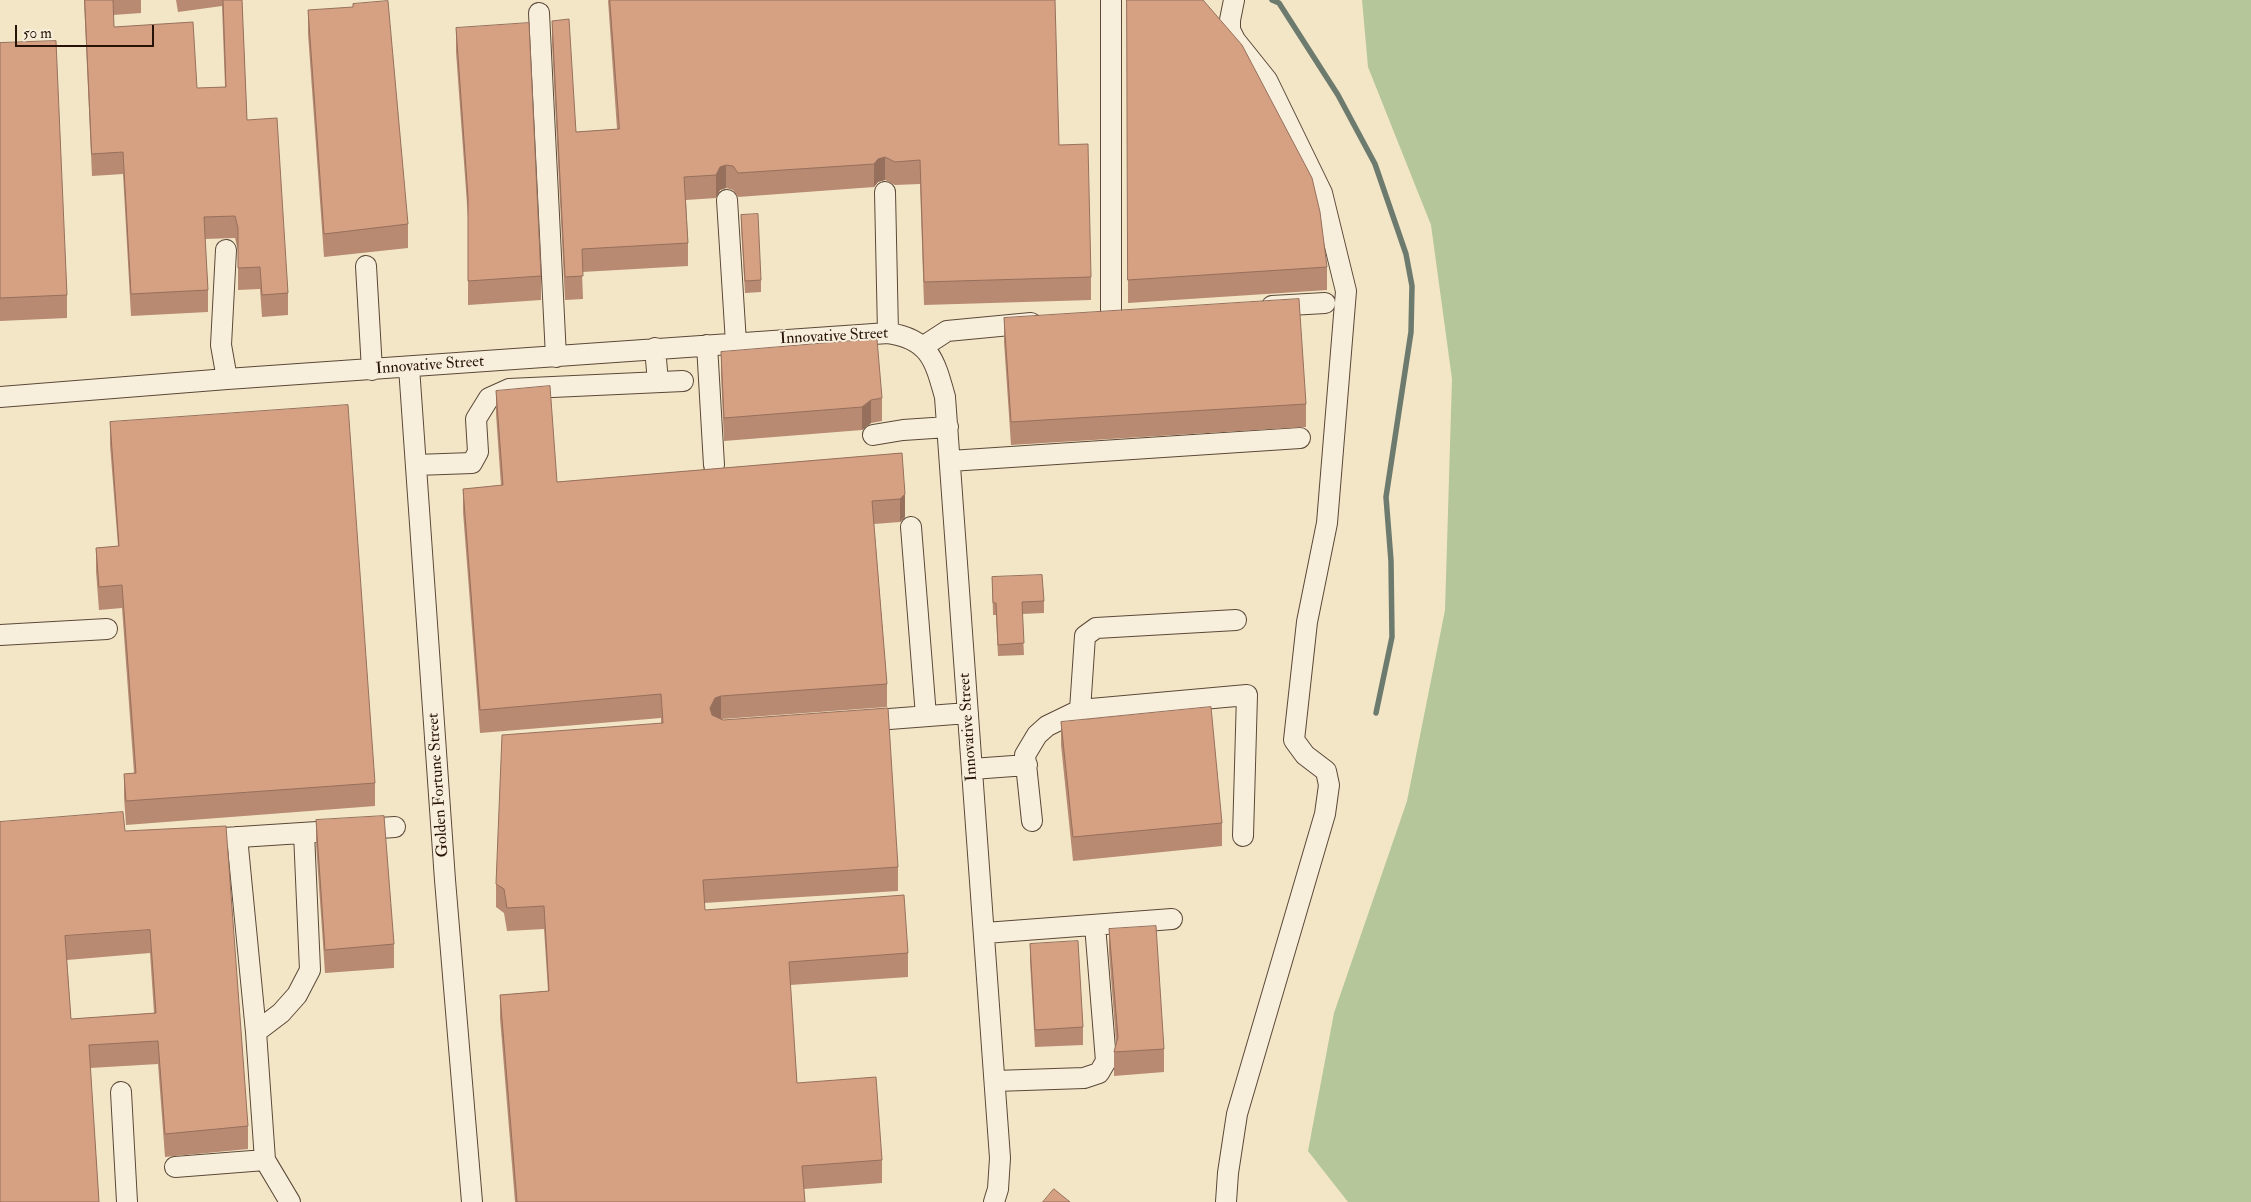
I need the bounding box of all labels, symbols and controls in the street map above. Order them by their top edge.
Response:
scale bar [18,15,156,47]
text: 50 m [23,24,52,43]
street label: Innovative Street [779,325,889,349]
street label: Innovative Street [375,353,485,379]
street label: Innovative Street [956,672,982,782]
street label: Golden Fortune Street [424,712,454,858]

